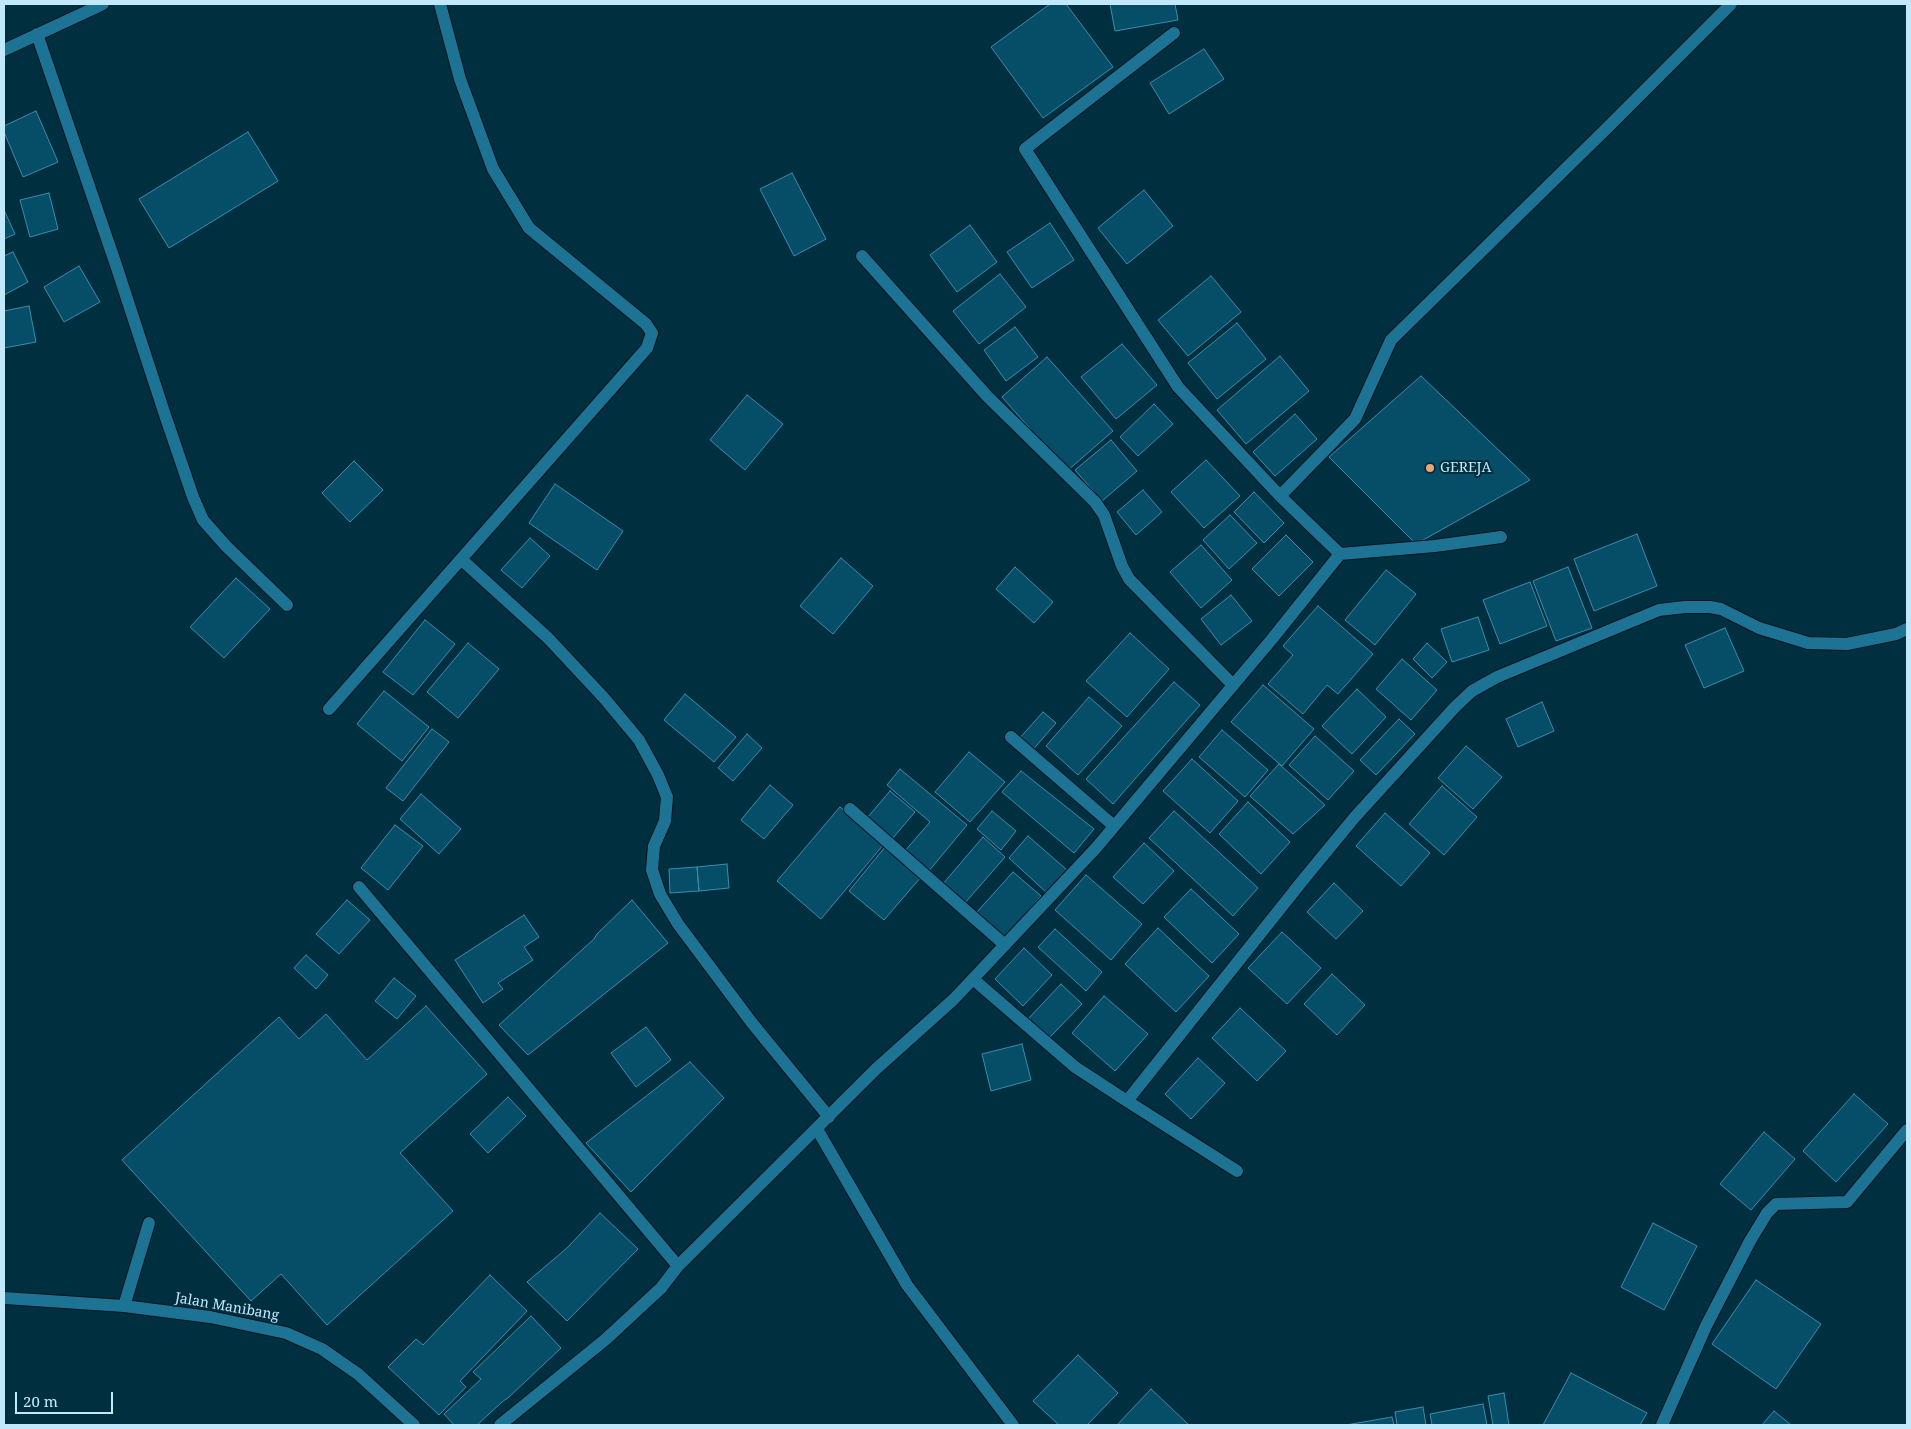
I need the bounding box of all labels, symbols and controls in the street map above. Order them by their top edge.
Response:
place label: GEREJA [1440,460,1491,476]
marker: GEREJA [1424,462,1436,474]
street label: Jalan Manibang [174,1290,280,1324]
scale bar [18,1382,115,1414]
text: 20 m [23,1391,58,1411]

